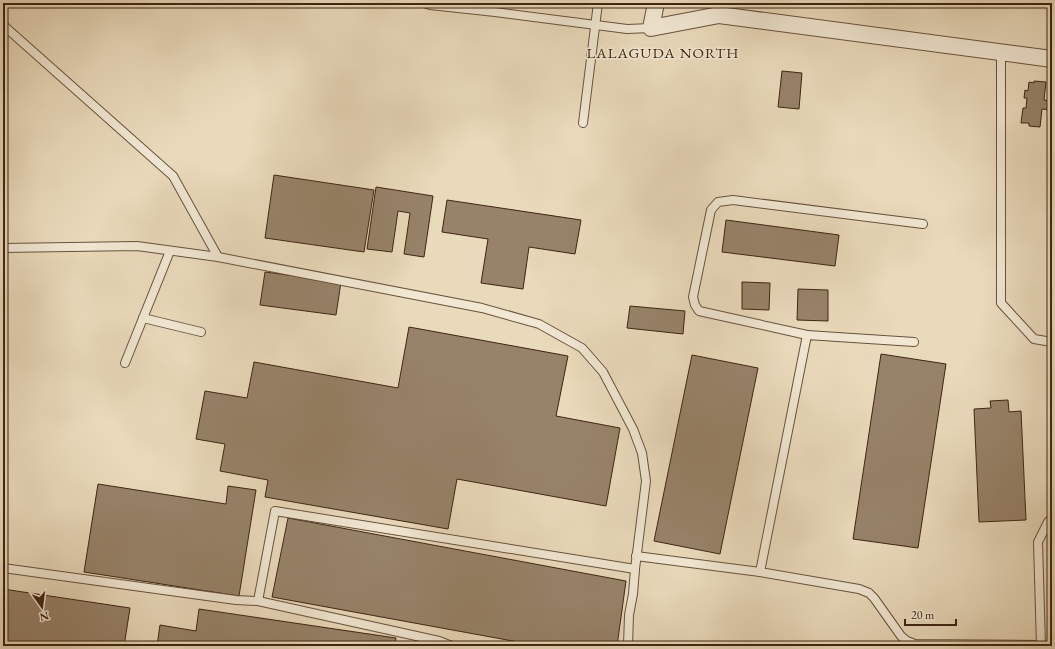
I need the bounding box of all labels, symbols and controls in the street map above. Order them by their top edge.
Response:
district label: LALAGUDA NORTH [587,43,739,62]
north arrow [22,587,62,627]
scale bar [905,601,956,627]
text: 20 m [911,607,935,623]
text: N [38,609,50,625]

